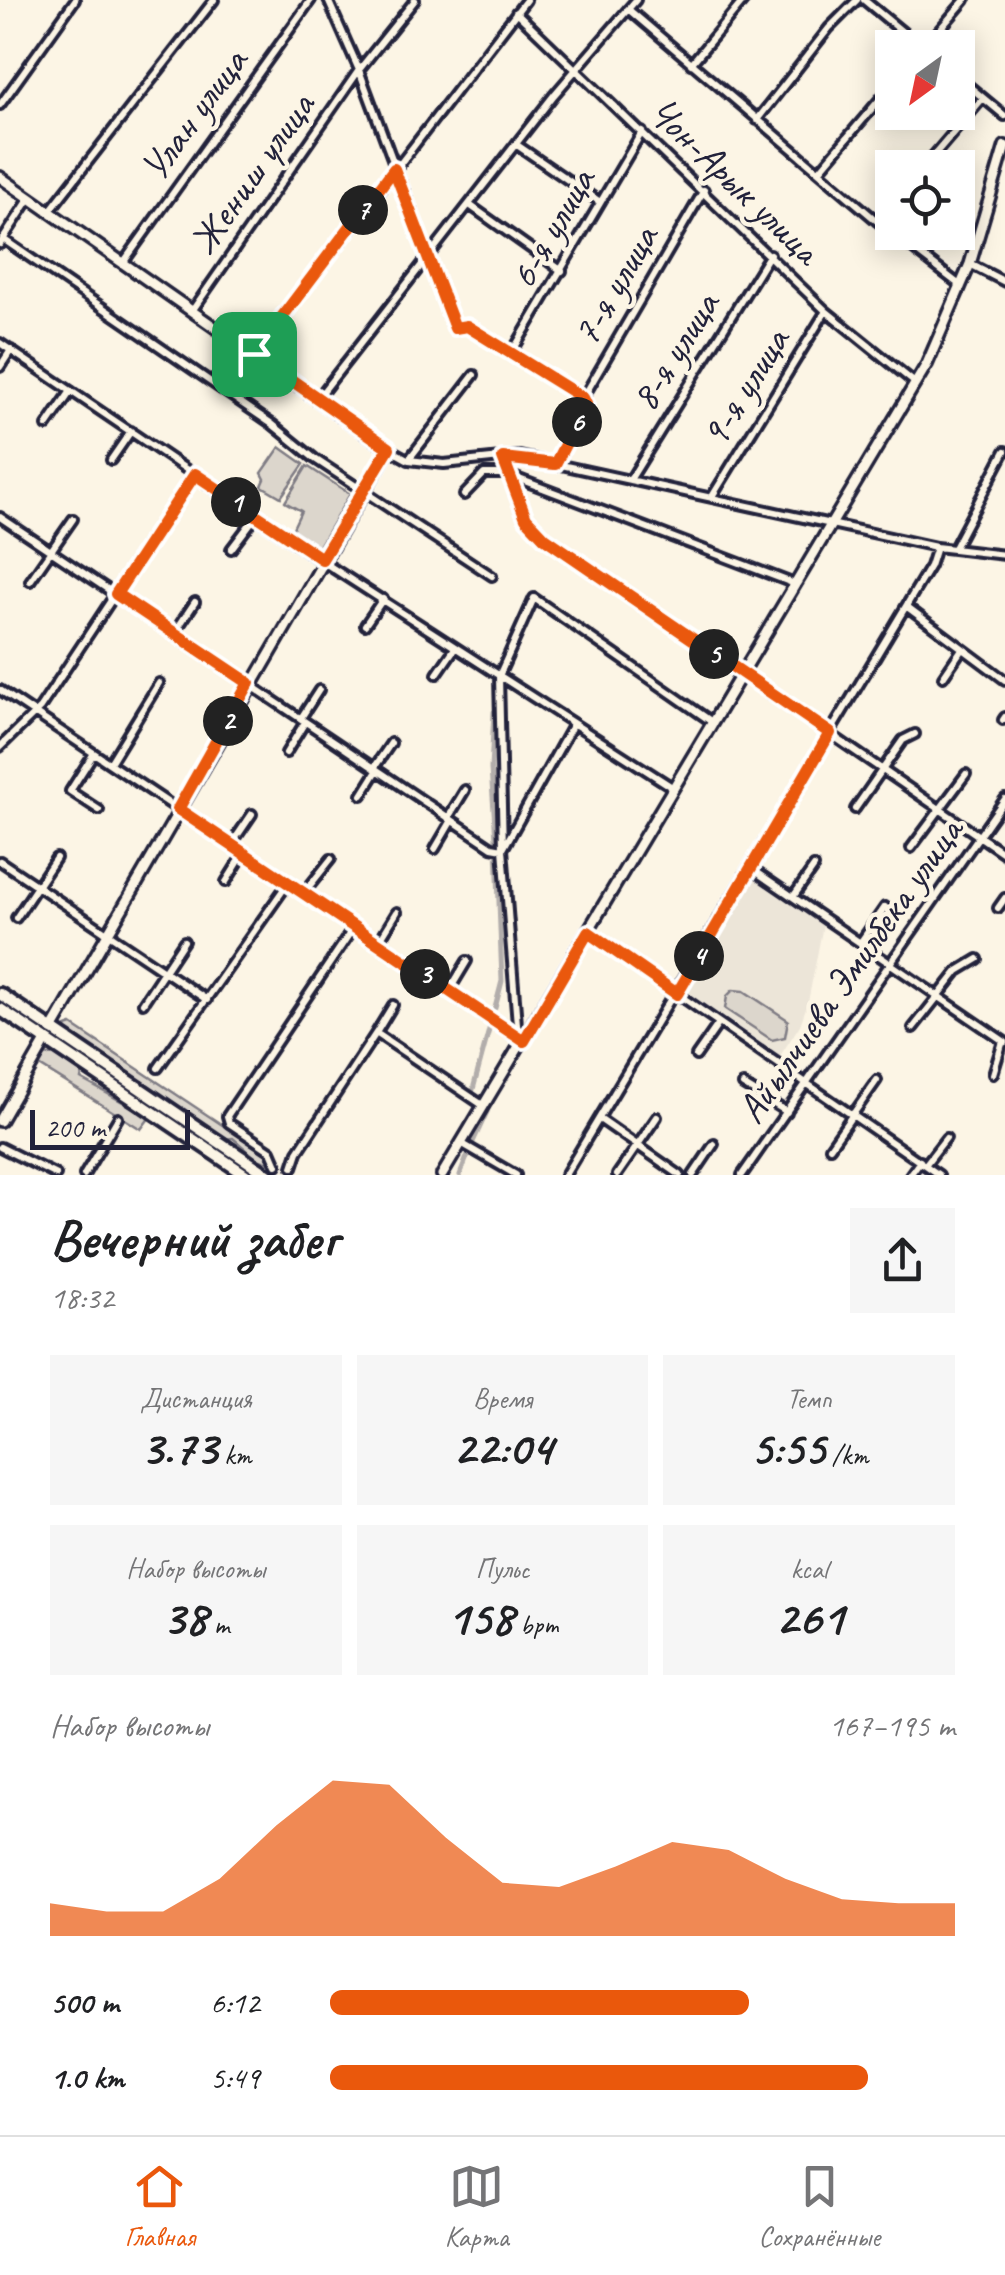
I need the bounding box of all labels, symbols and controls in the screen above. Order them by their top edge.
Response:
north arrow [875,30,975,130]
map controls [875,30,975,250]
street label: Улан улица [129,37,260,190]
street label: Жениш улица [178,81,327,264]
street label: Чон-Арык улица [638,87,833,277]
button: locate [875,150,975,250]
street label: 6-я улица [498,158,607,297]
pin: 7 [338,185,388,235]
text: 7 [357,192,369,227]
street label: 7-я улица [561,215,670,354]
street label: 8-я улица [619,281,732,420]
pin [212,312,297,397]
street label: 9-я улица [689,317,802,456]
icon: arrive [227,327,282,382]
pin: 6 [552,397,602,447]
text: 6 [570,404,584,439]
pin: 1 [211,477,261,527]
text: 1 [230,484,242,519]
pin: 5 [689,629,739,679]
text: 5 [708,636,720,671]
pin: 2 [203,696,253,746]
text: 2 [222,703,234,738]
street label: Айылчиева Эмилбека улица [726,806,976,1133]
pin: 4 [674,931,724,981]
text: 4 [693,938,705,973]
pin: 3 [400,949,450,999]
text: 3 [419,956,431,991]
scale bar [30,1105,190,1150]
text: 200 m [45,1110,105,1145]
text: Вечерний забег [50,1204,338,1274]
button: share [850,1208,955,1313]
text: 18:32 [50,1277,114,1318]
text: Дистанция [140,1381,252,1416]
text: Время [473,1381,532,1416]
text: Темп [787,1381,832,1416]
text: 3.73 [140,1416,217,1479]
text: 22:04 [453,1416,552,1479]
text: 5:55 [750,1416,825,1479]
text: km [217,1437,252,1472]
text: /km [825,1437,868,1472]
text: Набор высоты [126,1551,265,1586]
text: Пульс [475,1551,530,1586]
text: kcal [791,1551,828,1586]
text: 38 [162,1586,207,1649]
text: 158 [447,1586,513,1649]
text: 261 [775,1586,843,1649]
text: m [207,1607,230,1642]
text: bpm [513,1607,558,1642]
text: Набор высоты [50,1705,209,1746]
text: 167–195 m [829,1705,955,1746]
text: 500 m [50,1982,119,2023]
text: 6:12 [210,1982,260,2023]
text: 1.0 km [50,2057,124,2098]
text: 5:49 [210,2057,260,2098]
tab: Главная [125,2159,195,2254]
tab: Карта [445,2159,509,2254]
tab: Сохранённые [759,2159,880,2254]

